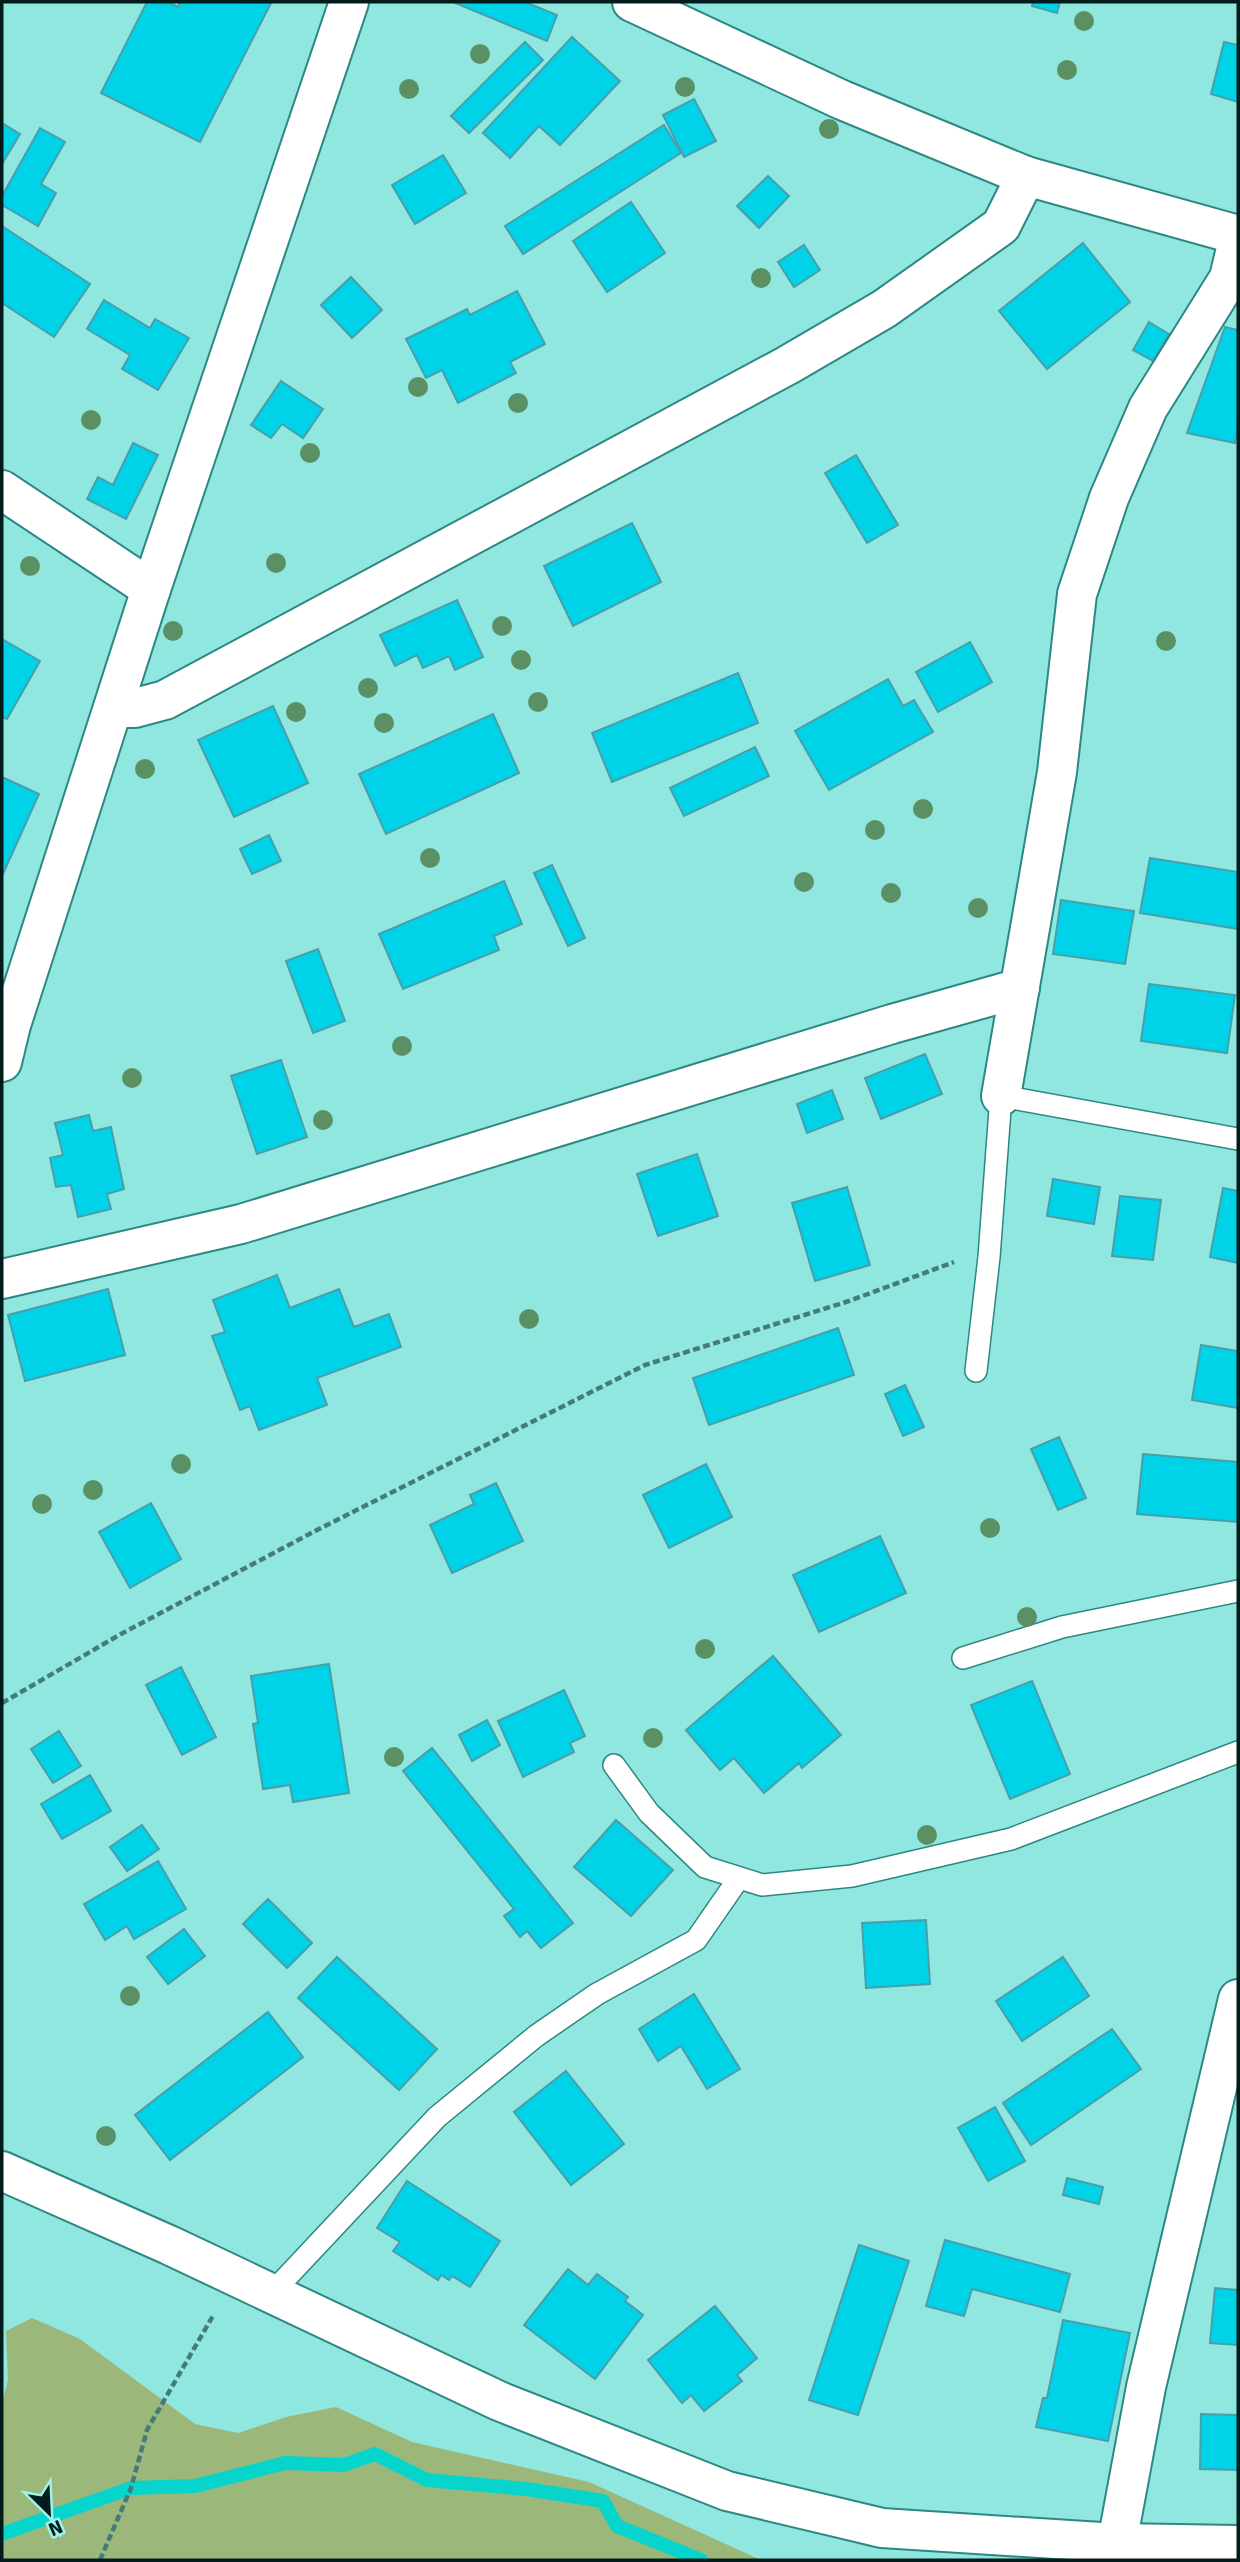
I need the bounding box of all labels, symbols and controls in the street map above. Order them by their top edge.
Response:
north arrow [14,2478,84,2548]
text: N [45,2514,66,2541]

